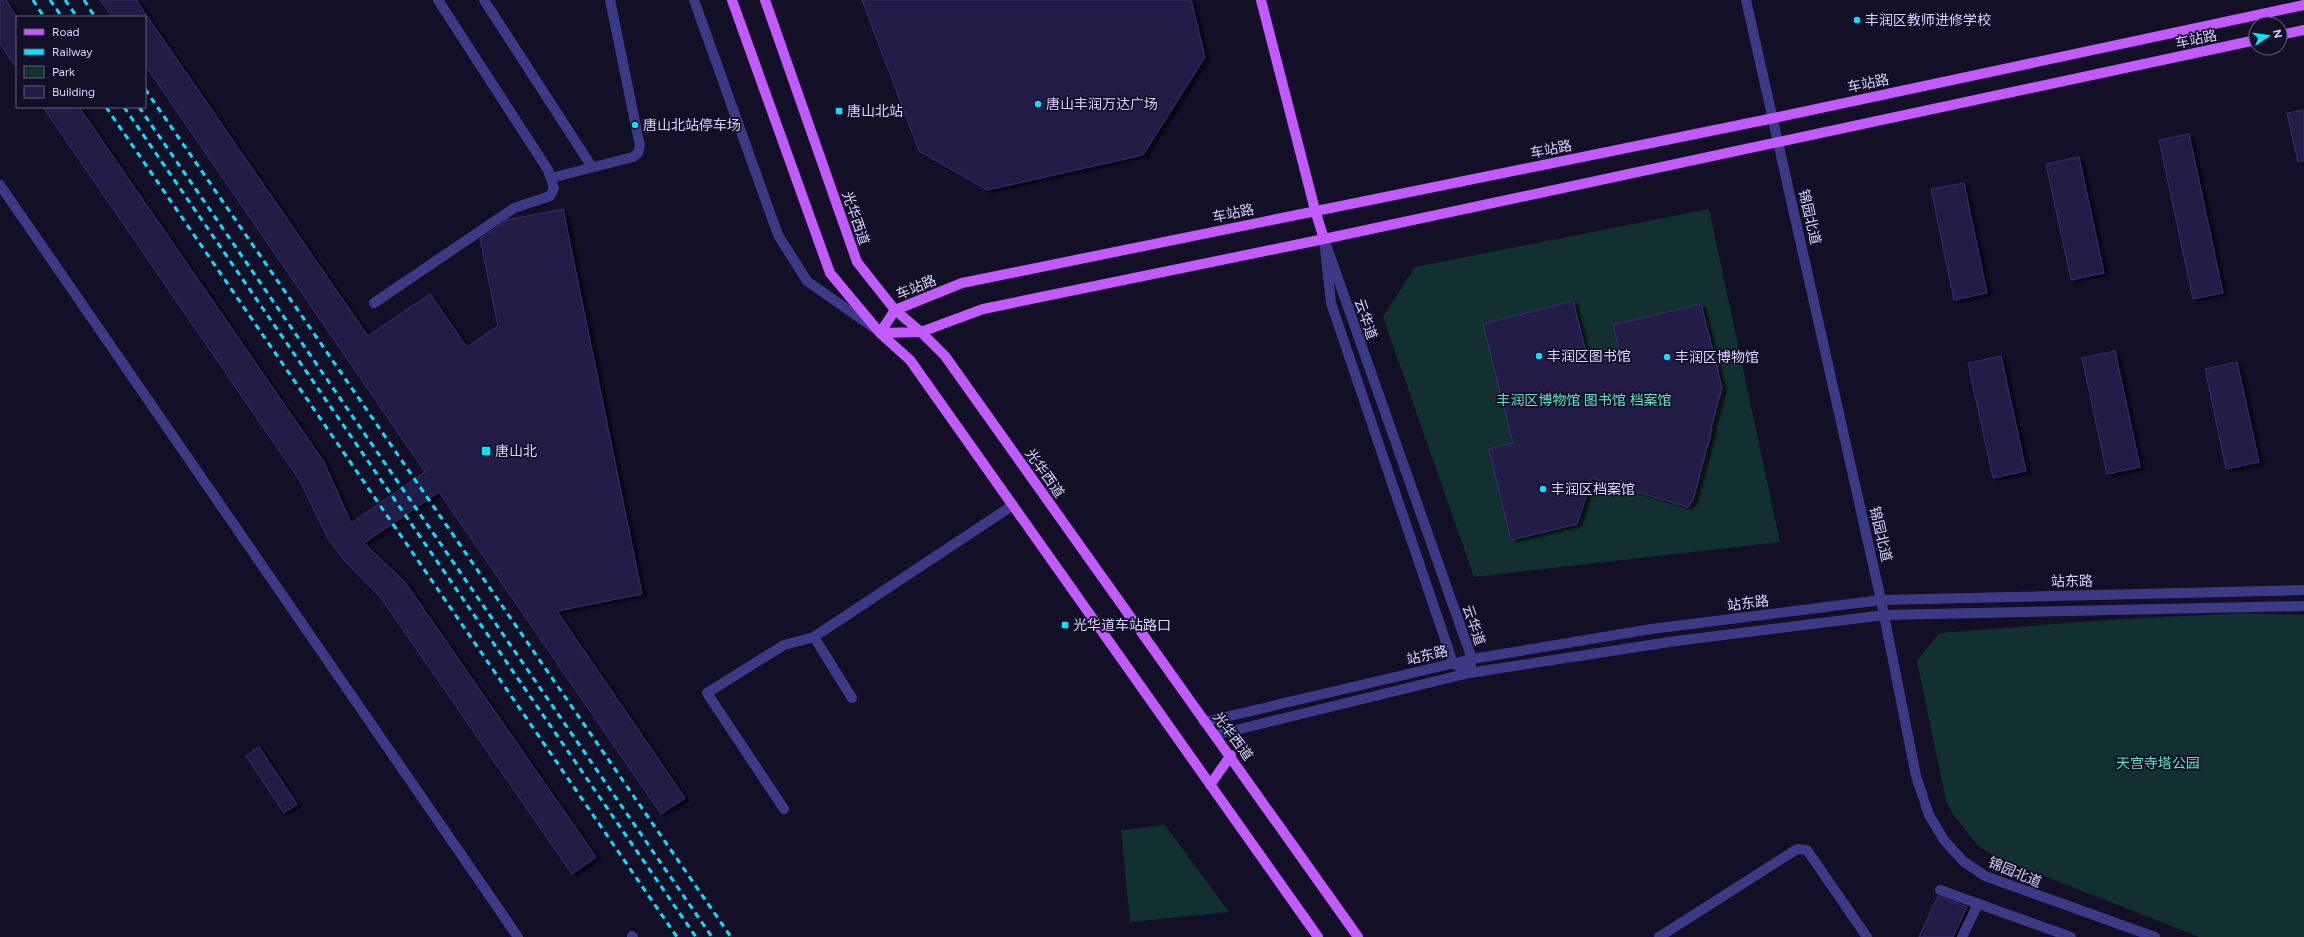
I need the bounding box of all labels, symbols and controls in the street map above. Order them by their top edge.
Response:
place label: 丰润区教师进修学校 [1865,12,1991,29]
marker: 丰润区教师进修学校 [1852,15,1862,25]
legend [16,16,146,108]
north arrow [2248,16,2288,56]
text: Road [52,25,80,39]
street label: 车站路 [2174,27,2218,52]
text: N [2270,28,2285,39]
text: Railway [52,45,93,59]
text: Park [52,65,75,79]
street label: 车站路 [1846,71,1890,96]
text: Building [52,85,95,99]
place label: 唐山丰润万达广场 [1046,96,1158,113]
marker: 唐山丰润万达广场 [1033,99,1043,109]
place label: 唐山北站 [847,103,903,120]
marker: 唐山北站 [834,106,844,116]
place label: 唐山北站停车场 [643,117,741,134]
marker: 唐山北站停车场 [630,120,640,130]
street label: 车站路 [1529,137,1573,162]
street label: 锦园北道 [1795,188,1824,246]
street label: 光华西道 [838,189,873,247]
street label: 车站路 [1211,201,1255,226]
street label: 车站路 [894,272,939,303]
street label: 云华道 [1351,297,1380,342]
place label: 丰润区图书馆 [1547,348,1631,365]
place label: 丰润区博物馆 [1675,349,1759,366]
marker: 丰润区图书馆 [1534,351,1544,361]
marker: 丰润区博物馆 [1662,352,1672,362]
park label: 丰润区博物馆 图书馆 档案馆 [1497,392,1671,409]
place label: 唐山北 [495,443,537,460]
marker: 唐山北 [480,445,492,457]
street label: 光华西道 [1022,445,1068,501]
place label: 丰润区档案馆 [1551,481,1635,498]
marker: 丰润区档案馆 [1538,484,1548,494]
street label: 锦园北道 [1866,505,1895,563]
street label: 站东路 [2051,573,2093,590]
street label: 站东路 [1726,593,1770,614]
street label: 云华道 [1459,603,1488,648]
place label: 光华道车站路口 [1073,617,1171,634]
marker: 光华道车站路口 [1060,620,1070,630]
street label: 站东路 [1405,642,1449,668]
street label: 光华西道 [1209,709,1256,764]
park label: 天宫寺塔公园 [2116,755,2200,772]
street label: 锦园北道 [1986,854,2044,891]

